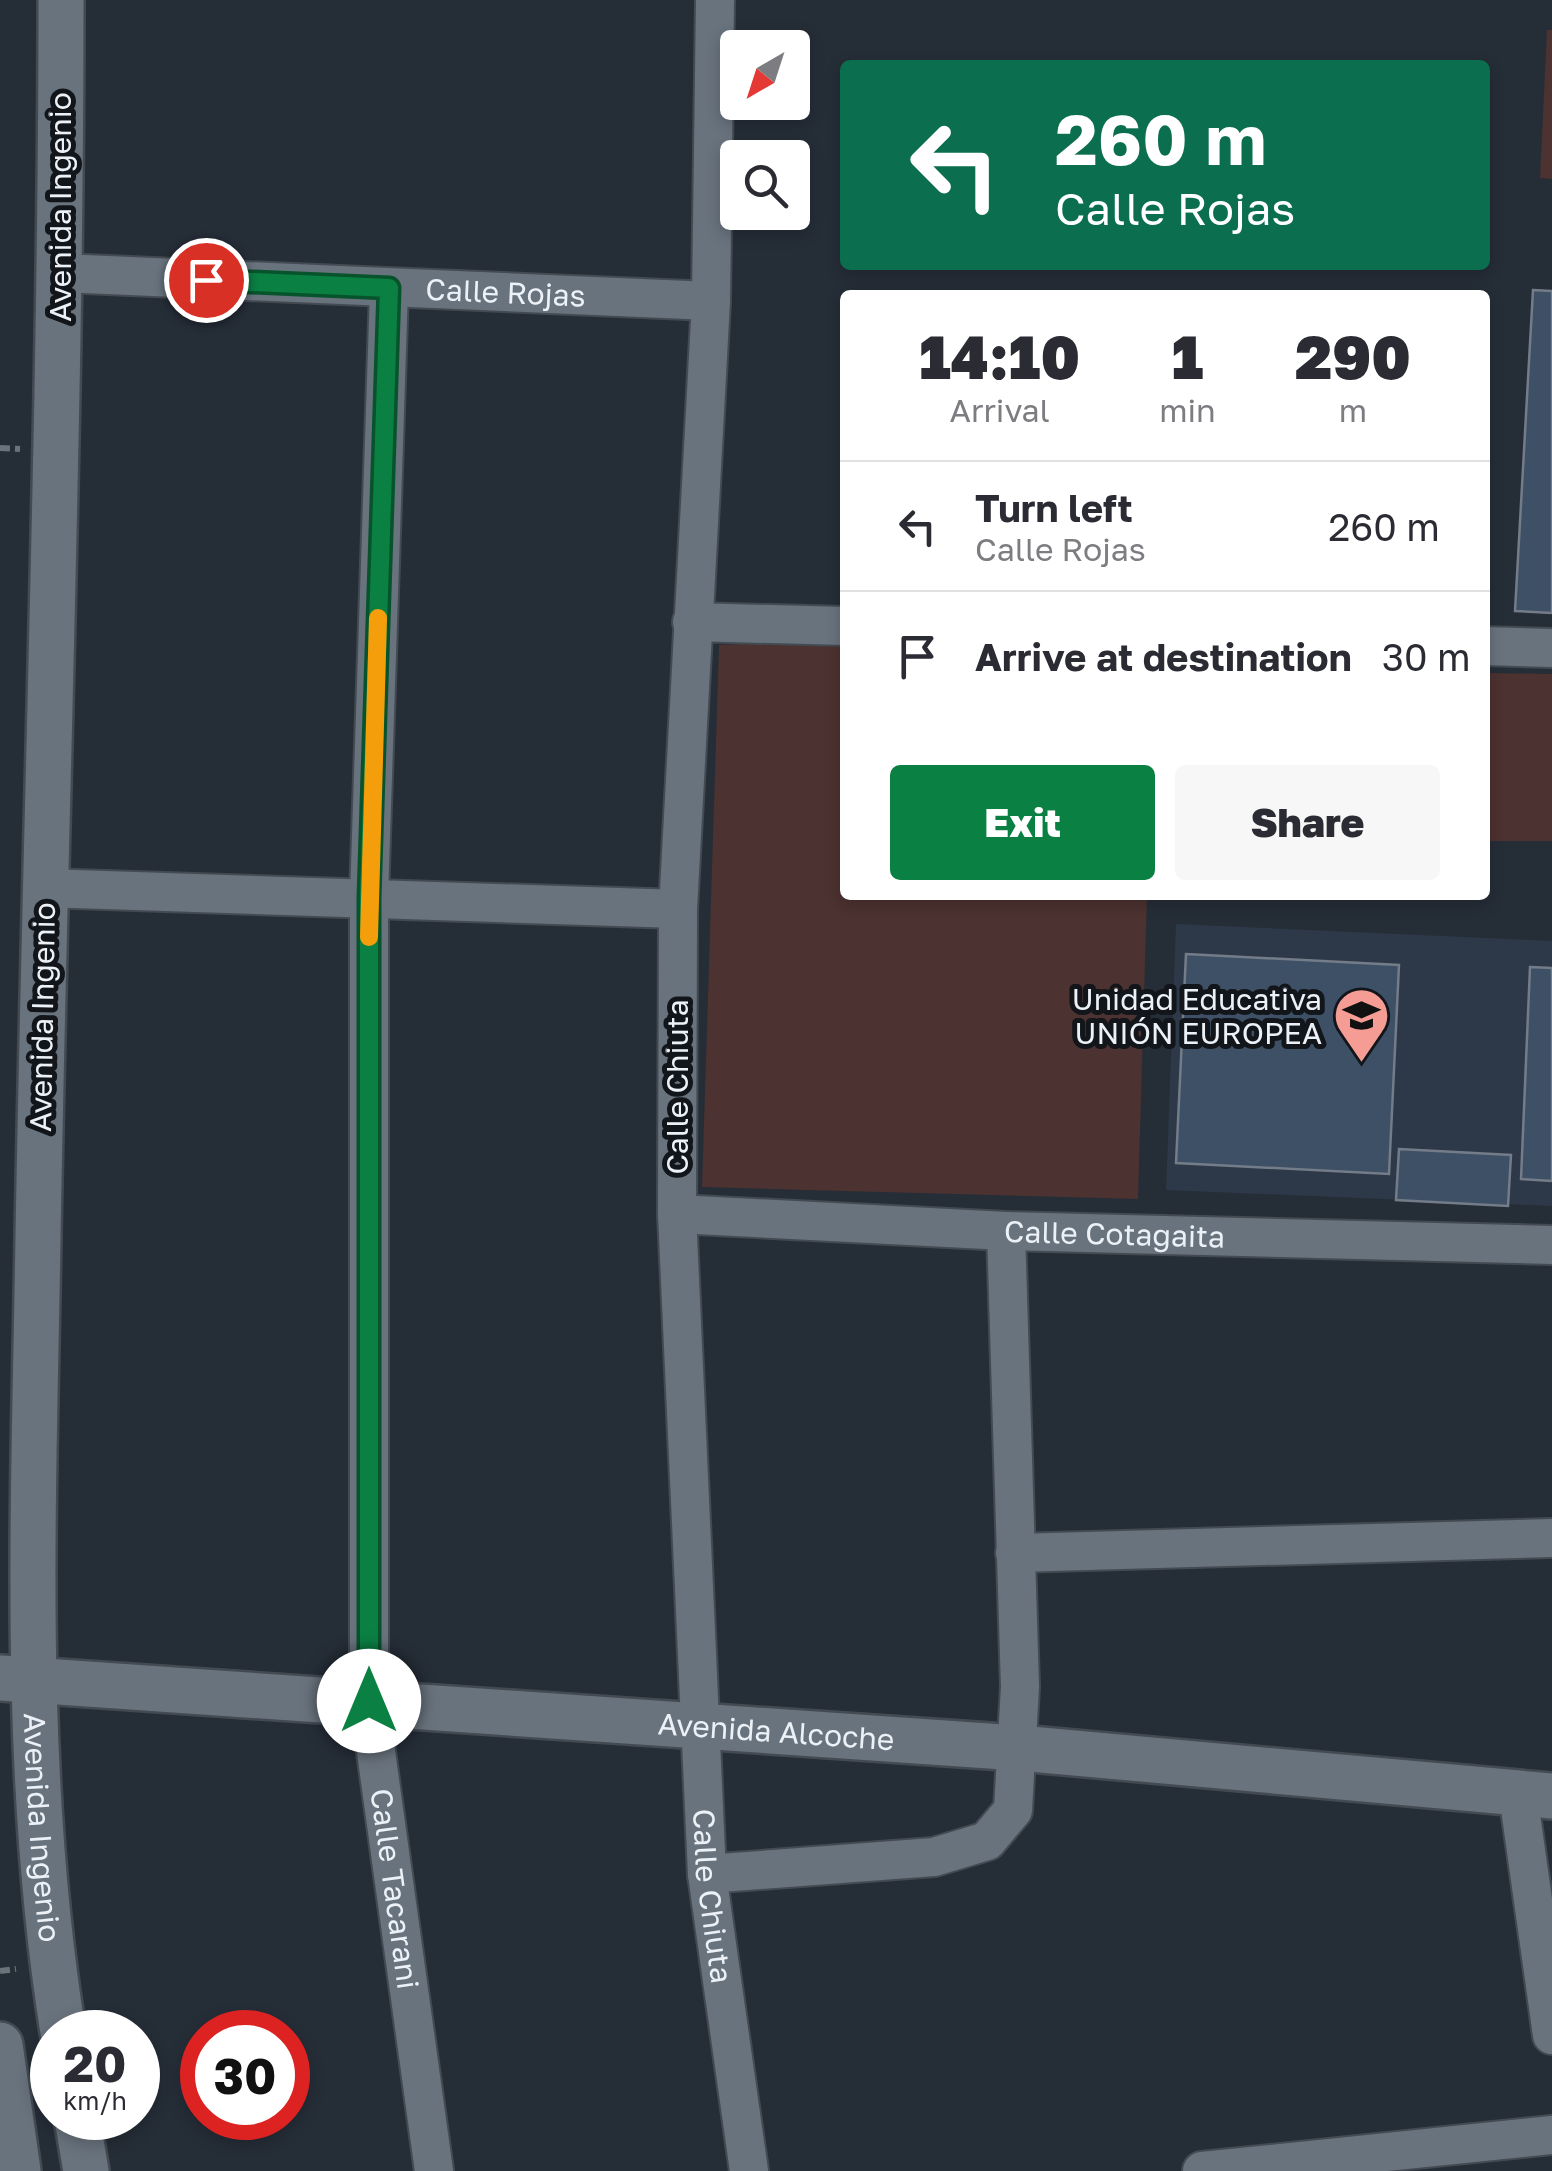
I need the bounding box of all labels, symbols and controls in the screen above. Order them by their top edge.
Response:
north arrow [720,30,810,120]
map controls [720,30,810,230]
street label: Avenida Ingenio [42,92,78,322]
text: 260 m [1055,96,1266,180]
icon: left [890,100,1020,230]
button: search [720,140,810,230]
text: Calle Rojas [1055,181,1295,235]
pin [164,238,249,323]
icon: arrive [179,253,234,308]
street label: Calle Rojas [425,271,586,314]
text: 14:10 [919,320,1080,392]
text: 1 [1172,320,1203,392]
text: 290 [1295,320,1411,392]
text: Arrival [949,391,1050,429]
text: min [1159,391,1216,429]
text: m [1339,391,1367,429]
text: Turn left [975,485,1133,530]
icon: left [890,499,945,554]
text: 260 m [1328,504,1440,549]
text: Calle Rojas [975,530,1146,568]
icon: arrive [890,629,945,684]
text: Arrive at destination [975,634,1352,679]
text: 30 m [1382,634,1471,679]
button: Exit [890,765,1155,880]
button: Share [1175,765,1440,880]
street label: Avenida Ingenio [22,902,62,1132]
place label: Unidad Educativa UNIÓN EUROPEA [1072,981,1322,1051]
school or university icon: Unidad Educativa UNIÓN EUROPEA [1331,986,1391,1065]
street label: Calle Chiuta [659,999,695,1175]
street label: Calle Cotagaita [1004,1213,1225,1255]
position arrow [317,1649,421,1753]
street label: Avenida Alcoche [657,1705,895,1757]
street label: Avenida Ingenio [17,1712,69,1944]
street label: Calle Tacarani [363,1786,427,1992]
street label: Calle Chiuta [686,1808,740,1985]
speed limit sign: 30 [180,2010,310,2140]
text: 20 [63,2033,126,2093]
text: km/h [63,2085,127,2116]

